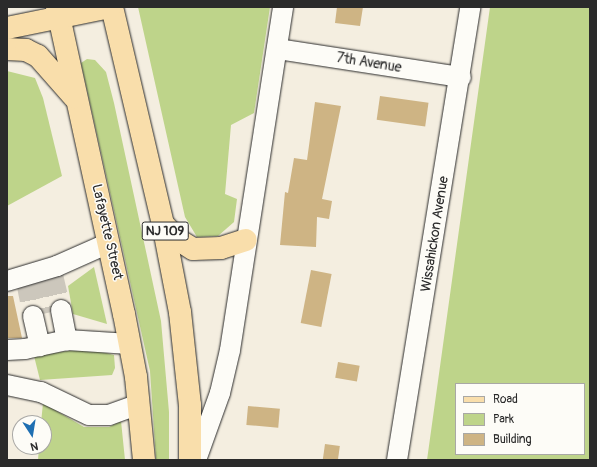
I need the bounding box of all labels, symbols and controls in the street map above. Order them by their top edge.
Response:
street label: 7th Avenue [335,50,403,76]
street label: Wissahickon Avenue [418,175,452,293]
street label: Lafayette Street [88,182,126,282]
road number: NJ 109 [141,220,189,242]
legend [455,383,585,455]
text: Road [493,392,518,407]
text: Park [493,412,514,427]
north arrow [12,415,52,455]
text: Building [493,432,532,447]
text: N [29,439,39,453]

